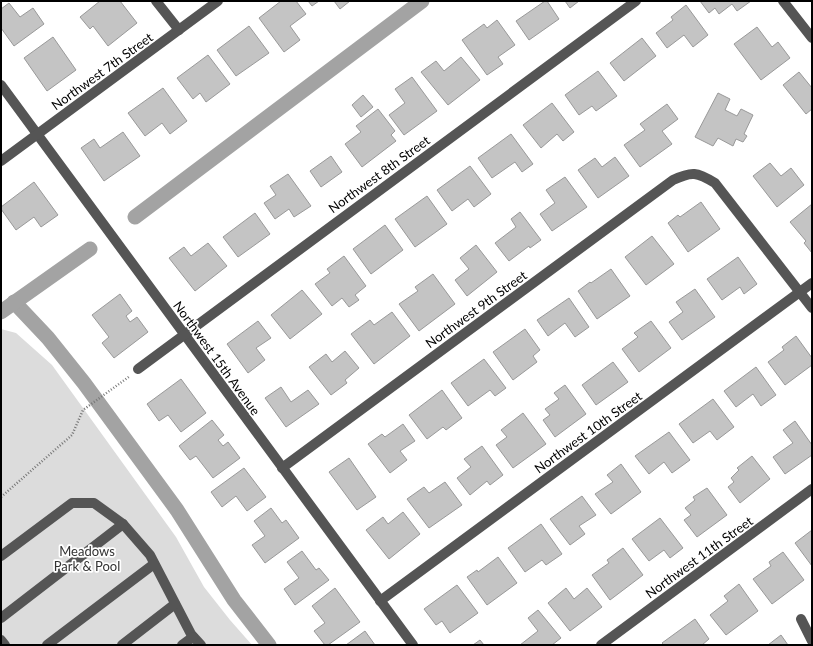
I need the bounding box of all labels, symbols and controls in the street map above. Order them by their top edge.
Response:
street label: Northwest 7th Street [48,29,156,113]
street label: Northwest 8th Street [325,132,433,216]
street label: Northwest 9th Street [422,267,530,351]
street label: Northwest 15th Avenue [170,298,264,418]
street label: Northwest 10th Street [531,387,645,476]
street label: Northwest 11th Street [642,512,756,601]
park label: Meadows Park & Pool [54,543,120,574]

